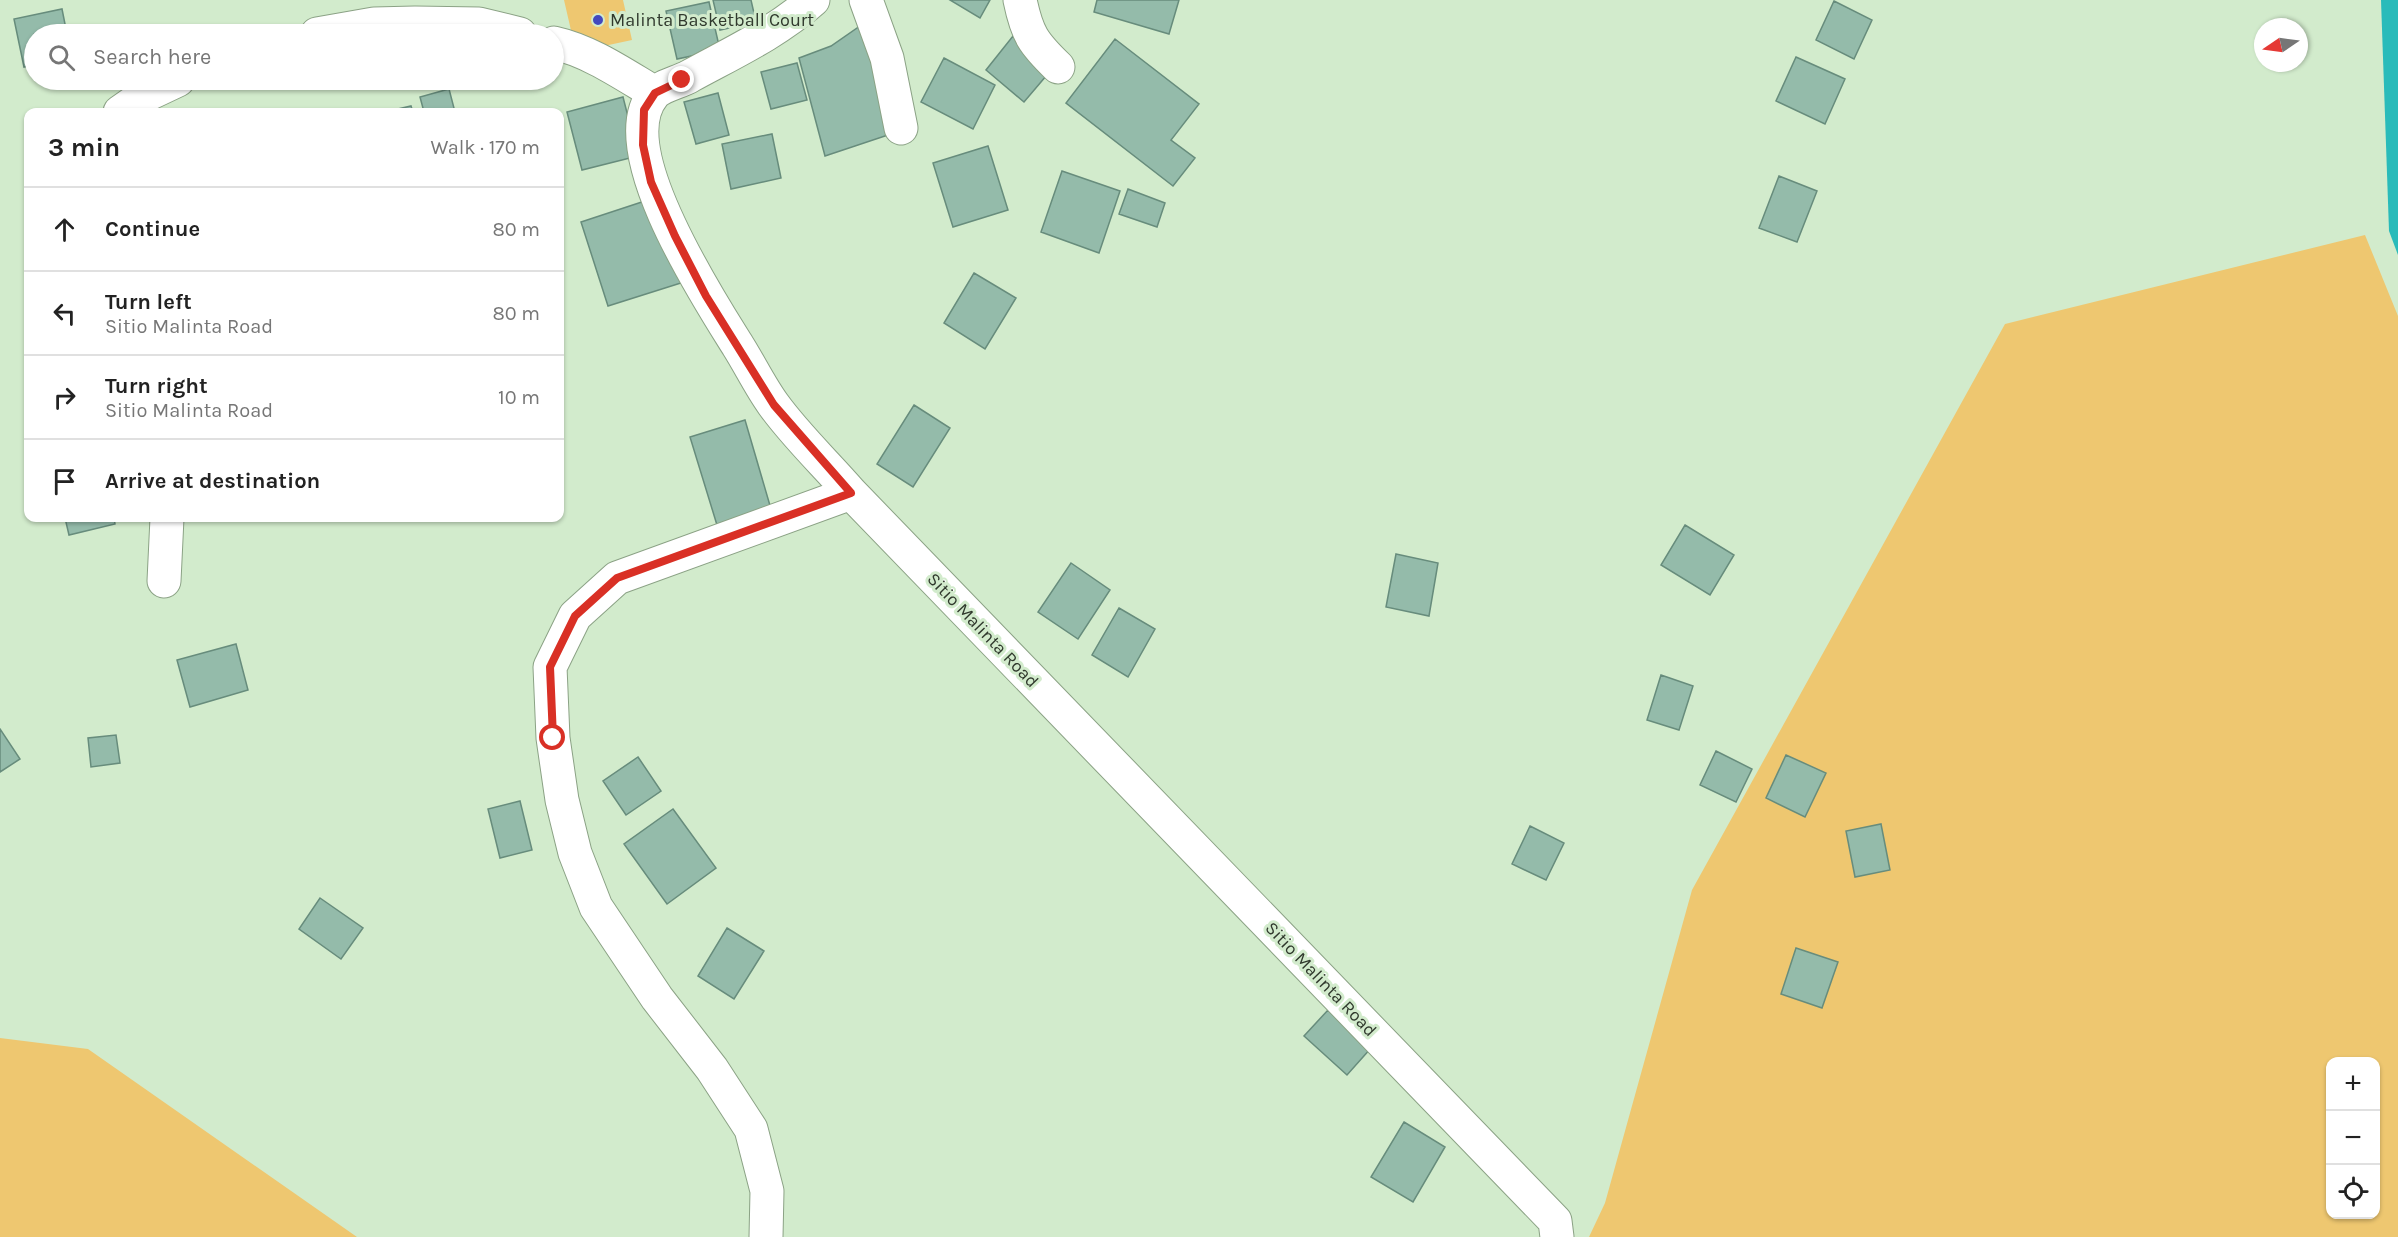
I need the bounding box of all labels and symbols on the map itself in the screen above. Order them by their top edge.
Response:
place label: Malinta Basketball Court [610,9,814,31]
marker: Malinta Basketball Court [591,13,605,27]
north arrow [2254,18,2308,72]
route end [668,66,694,92]
street label: Sitio Malinta Road [923,568,1043,692]
route start [539,724,565,750]
street label: Sitio Malinta Road [1261,917,1381,1041]

